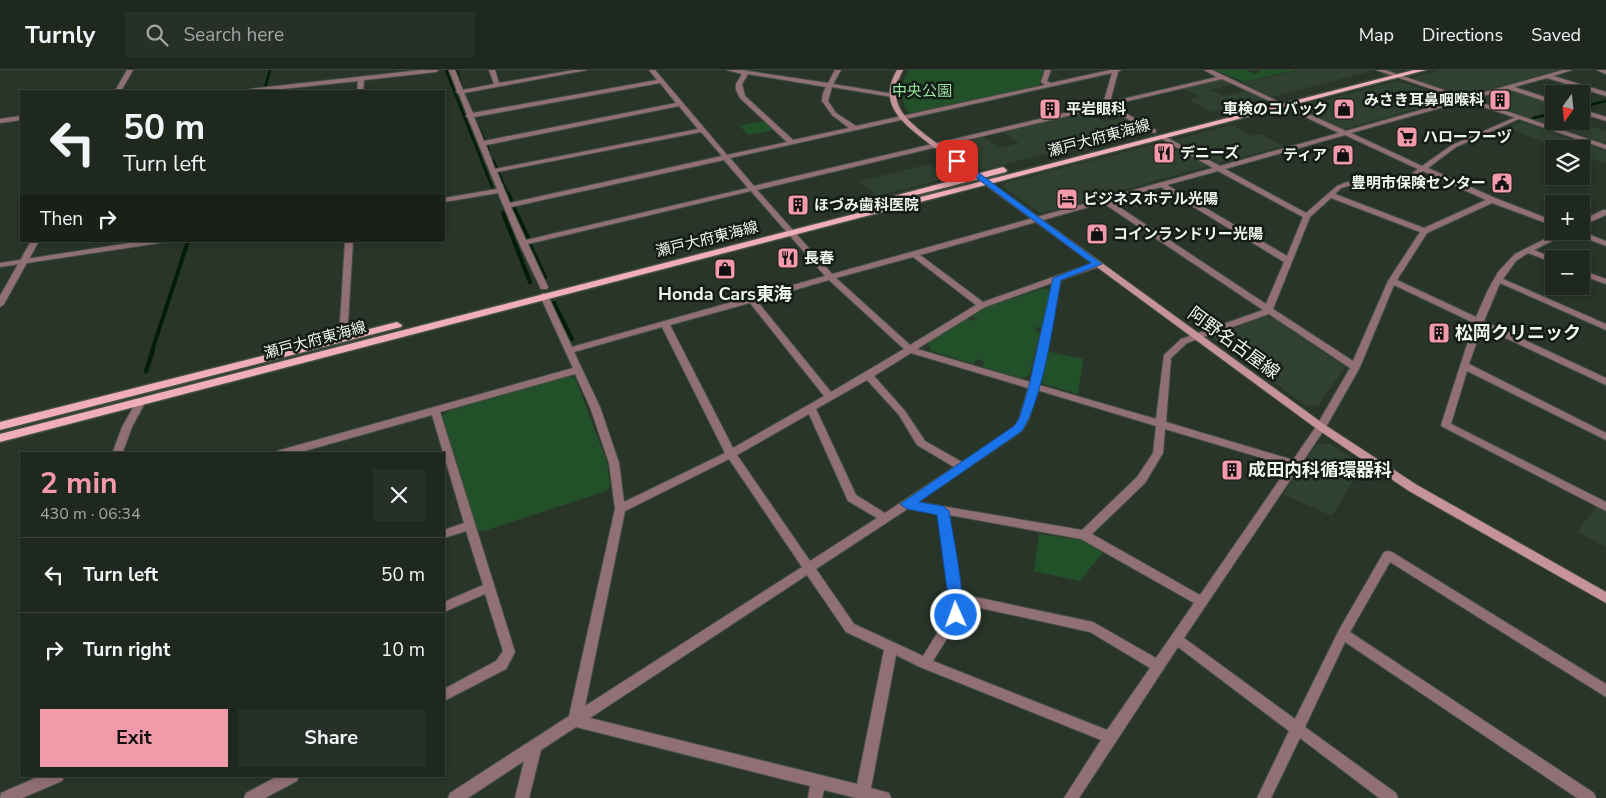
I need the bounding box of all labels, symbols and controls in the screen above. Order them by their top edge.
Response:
search box [125,12,475,57]
text: Turnly [25,19,95,51]
icon: search [143,21,171,49]
text: Search here [183,22,284,48]
text: Map [1359,23,1394,47]
text: Directions [1422,23,1503,47]
text: Saved [1531,23,1581,47]
park label: 中央公園 [892,81,952,101]
north arrow [1545,85,1590,130]
map controls [1545,85,1590,295]
building icon: みさき耳鼻咽喉科 [1488,88,1512,112]
place label: みさき耳鼻咽喉科 [1364,90,1484,110]
building icon: 平岩眼科 [1038,97,1062,121]
shop icon: 車検のコバック [1332,97,1356,121]
place label: 平岩眼科 [1066,99,1126,119]
place label: 車検のコバック [1223,99,1328,119]
text: 50 m [123,104,205,151]
icon: left [40,110,105,175]
street label: 瀬戸大府東海線 [1046,115,1152,161]
supermarket icon: ハローフーヅ [1395,125,1419,149]
place label: ハローフーヅ [1423,127,1512,147]
pin [936,140,978,182]
button: layers [1545,140,1590,185]
restaurant icon: デニーズ [1152,141,1176,165]
place label: デニーズ [1180,143,1239,163]
shop icon: ティア [1331,143,1355,167]
place label: ティア [1283,145,1327,165]
icon: arrive [943,147,971,175]
text: Turn left [123,149,206,179]
public building icon: 豊明市保険センター [1490,171,1514,195]
place label: 豊明市保険センター [1351,173,1486,193]
hotel icon: ビジネスホテル光陽 [1055,187,1079,211]
place label: ビジネスホテル光陽 [1083,189,1218,209]
building icon: ほづみ歯科医院 [786,193,810,217]
place label: ほづみ歯科医院 [814,195,919,215]
button: + [1545,195,1590,240]
icon: right [93,205,121,233]
text: Then [40,206,83,232]
street label: 瀬戸大府東海線 [654,217,760,261]
shop icon: コインランドリー光陽 [1085,222,1109,246]
place label: コインランドリー光陽 [1113,224,1263,244]
restaurant icon: 長春 [776,246,800,270]
place label: 長春 [804,248,834,268]
button: − [1545,250,1590,295]
shop icon: Honda Cars東海 [713,257,737,281]
place label: Honda Cars東海 [658,282,792,306]
street label: 阿野名古屋線 [1183,302,1285,384]
street label: 瀬戸大府東海線 [262,317,368,363]
building icon: 松岡クリニック [1427,321,1451,345]
place label: 松岡クリニック [1455,321,1581,345]
building icon: 成田内科循環器科 [1220,458,1244,482]
place label: 成田内科循環器科 [1248,458,1392,482]
text: 2 min [40,463,118,504]
button: close [373,469,425,521]
text: 430 m · 06:34 [40,503,141,525]
icon: left [40,561,68,589]
text: Turn left [83,562,158,588]
text: 50 m [381,562,425,588]
position arrow [929,588,981,640]
icon: right [40,636,68,664]
text: Turn right [83,637,170,663]
text: 10 m [381,637,425,663]
button: Exit [40,709,228,767]
button: Share [238,709,425,767]

